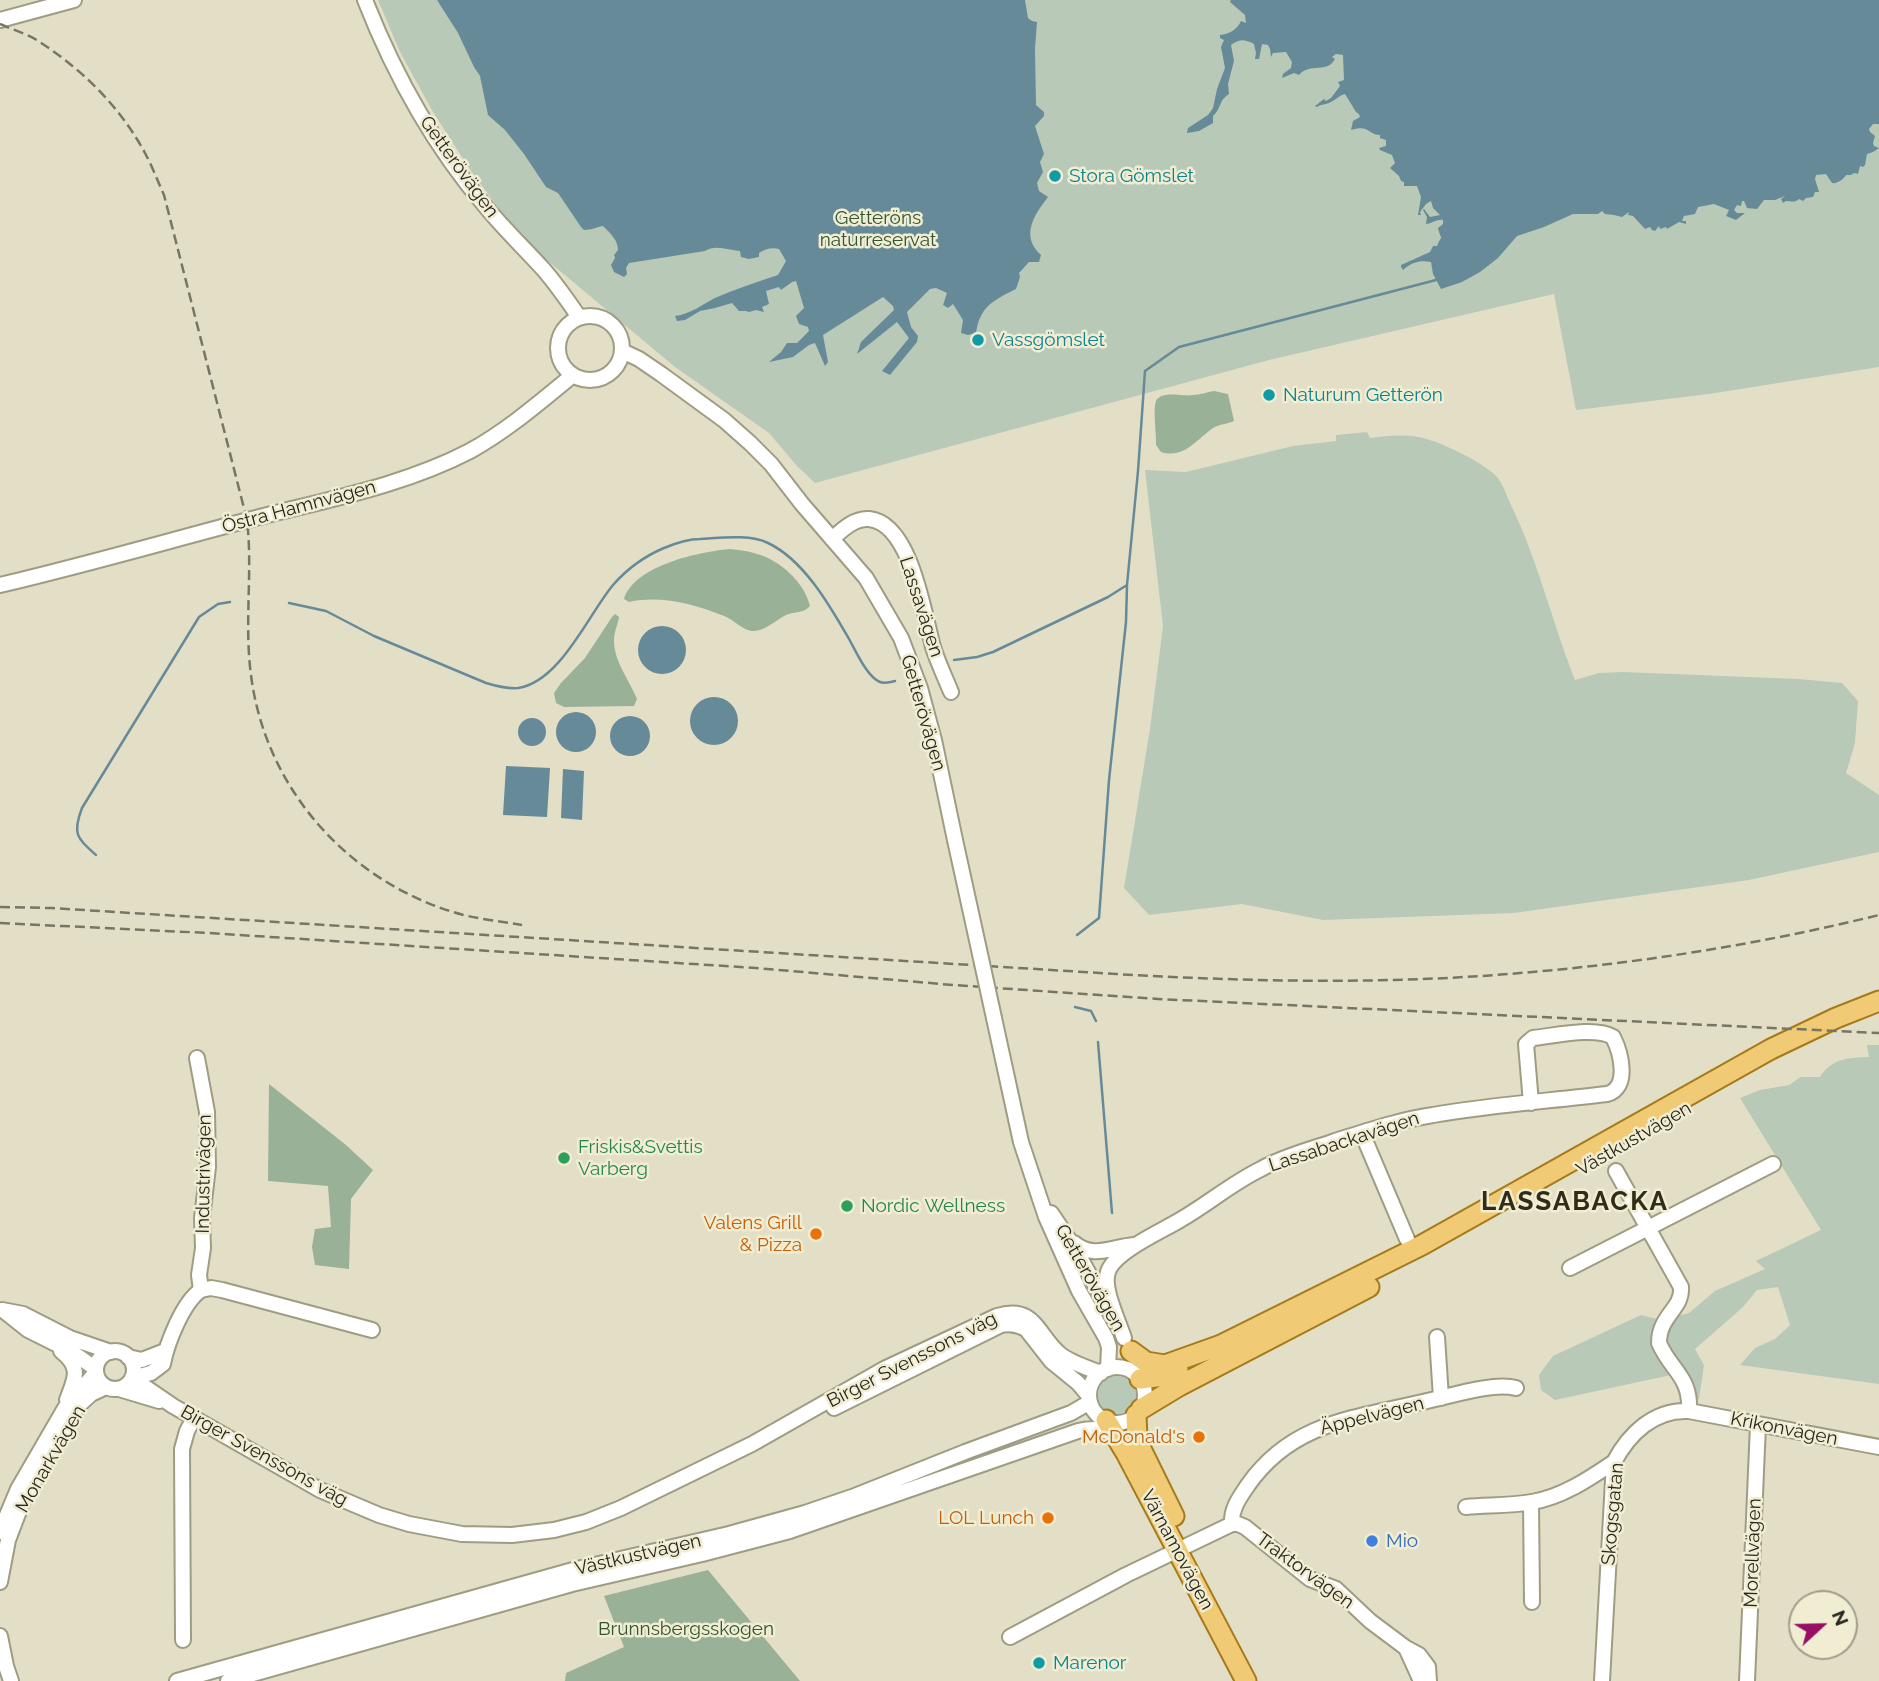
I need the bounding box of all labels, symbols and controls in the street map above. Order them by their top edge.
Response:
street label: Getterövägen [415,112,503,222]
place label: Stora Gömslet [1069,165,1194,187]
marker: Stora Gömslet [1047,168,1063,184]
park label: Getteröns naturreservat [820,207,936,251]
place label: Vassgömslet [992,329,1105,351]
marker: Vassgömslet [970,332,986,348]
place label: Naturum Getterön [1283,384,1443,406]
marker: Naturum Getterön [1261,387,1277,403]
street label: Östra Hamnvägen [220,475,378,539]
street label: Lassavägen [894,554,948,660]
street label: Getterövägen [896,652,950,774]
street label: Västkustvägen [1572,1097,1696,1181]
street label: Lassabackavägen [1266,1107,1422,1177]
street label: Industrivägen [192,1114,216,1234]
place label: Friskis&Svettis Varberg [578,1136,703,1180]
marker: Friskis&Svettis Varberg [556,1150,572,1166]
district label: LASSABACKA [1482,1186,1668,1218]
place label: Nordic Wellness [861,1195,1005,1217]
marker: Nordic Wellness [839,1198,855,1214]
place label: Valens Grill & Pizza [704,1212,802,1256]
street label: Getterövägen [1050,1220,1130,1336]
marker: Valens Grill & Pizza [808,1226,824,1242]
street label: Birger Svenssons väg [823,1307,1001,1413]
street label: Äppelvägen [1318,1392,1426,1440]
street label: Monarkvägen [11,1401,91,1517]
street label: Birger Svenssons väg [176,1401,352,1511]
street label: Krikonvägen [1728,1407,1840,1451]
place label: McDonald's [1082,1426,1185,1448]
marker: McDonald's [1191,1429,1207,1445]
street label: Skogsgatan [1597,1462,1629,1566]
street label: Värnamovägen [1136,1486,1218,1614]
street label: Morellvägen [1740,1498,1766,1608]
place label: LOL Lunch [938,1507,1034,1529]
marker: LOL Lunch [1040,1510,1056,1526]
street label: Traktorvägen [1252,1528,1358,1614]
street label: Västkustvägen [573,1529,703,1581]
place label: Mio [1386,1530,1418,1552]
marker: Mio [1364,1533,1380,1549]
north arrow [1788,1590,1858,1660]
text: N [1828,1607,1854,1629]
park label: Brunnsbergsskogen [598,1618,774,1640]
place label: Marenor [1053,1652,1126,1674]
marker: Marenor [1031,1655,1047,1671]

